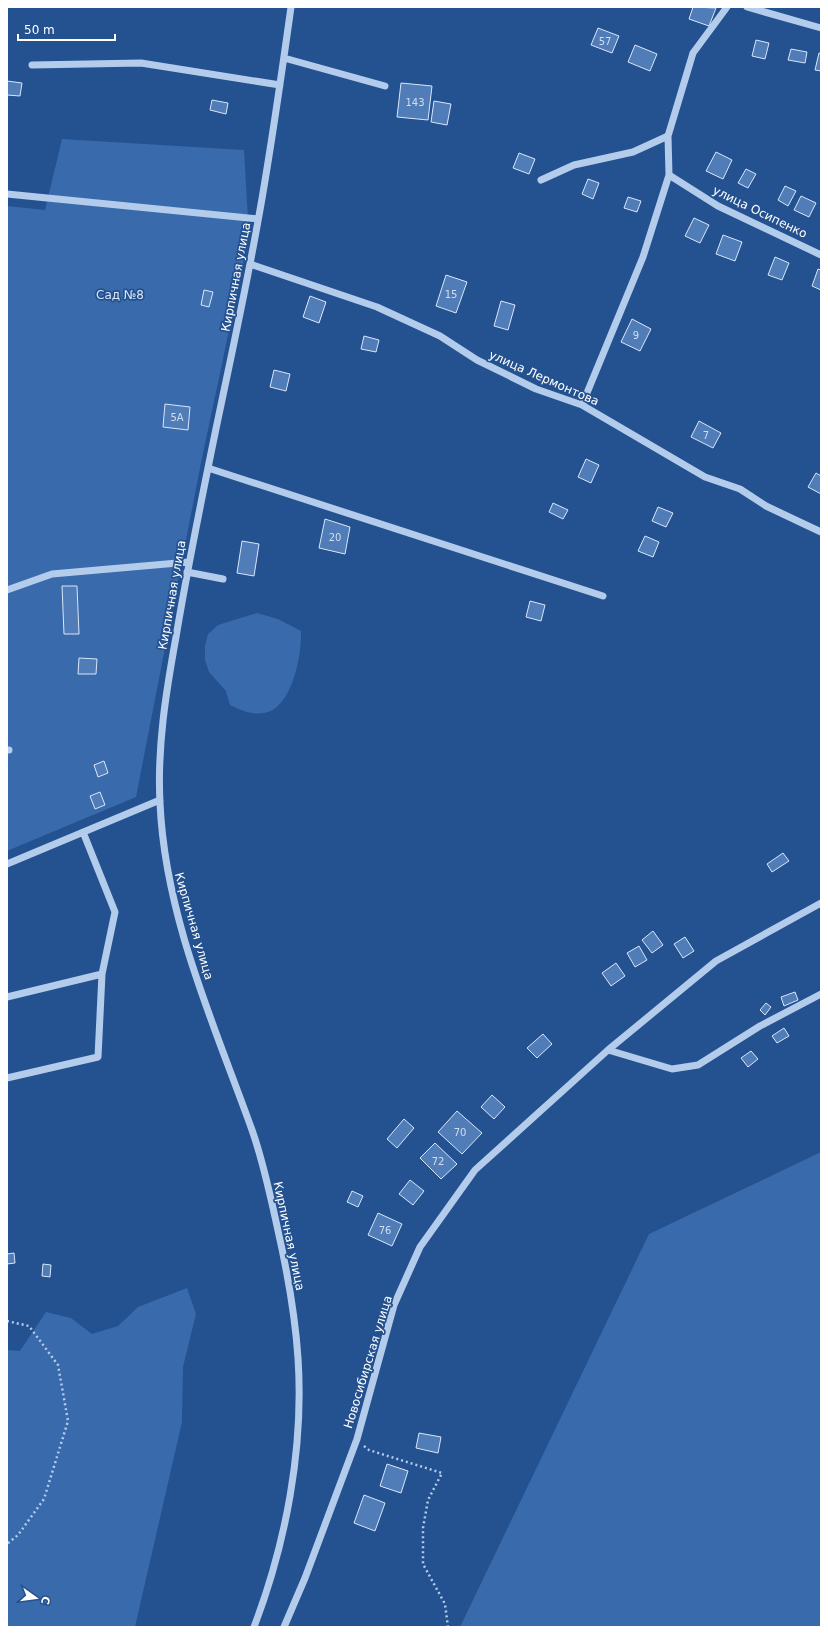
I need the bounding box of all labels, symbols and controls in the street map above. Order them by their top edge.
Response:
scale bar [18,16,115,42]
text: 50 m [24,23,55,37]
house number: 57 [599,36,611,47]
house number: 143 [405,97,425,108]
street label: улица Осипенко [710,183,810,241]
street label: Кирпичная улица [219,221,253,333]
park label: Сад №8 [96,288,144,302]
house number: 15 [445,289,457,300]
house number: 9 [633,330,639,341]
street label: улица Лермонтова [487,347,601,409]
house number: 5А [170,412,184,423]
house number: 7 [703,430,709,441]
house number: 20 [329,532,341,543]
street label: Кирпичная улица [155,539,189,651]
street label: Кирпичная улица [172,871,216,981]
house number: 70 [454,1127,466,1138]
house number: 72 [432,1156,444,1167]
street label: Кирпичная улица [271,1180,307,1292]
house number: 76 [379,1225,391,1236]
street label: Новосибирская улица [341,1294,395,1430]
north arrow [16,1578,56,1618]
text: С [38,1595,53,1606]

